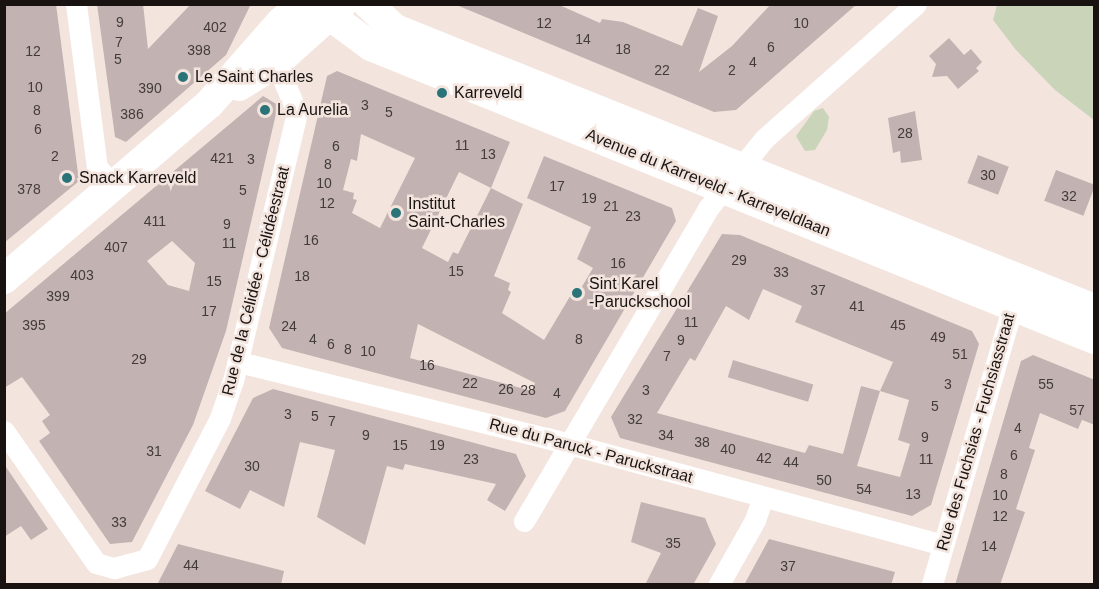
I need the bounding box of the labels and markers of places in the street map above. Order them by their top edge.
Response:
place label: Le Saint Charles [195,67,313,87]
marker: Le Saint Charles [176,70,190,84]
place label: Karreveld [454,83,522,103]
marker: Karreveld [435,86,449,100]
place label: La Aurelia [277,100,349,120]
marker: La Aurelia [258,103,272,117]
place label: Snack Karreveld [79,168,196,188]
marker: Snack Karreveld [60,171,74,185]
place label: Institut Saint-Charles [408,194,505,232]
marker: Institut Saint-Charles [389,206,403,220]
place label: Sint Karel -Paruckschool [589,274,690,312]
marker: Sint Karel -Paruckschool [570,286,584,300]

